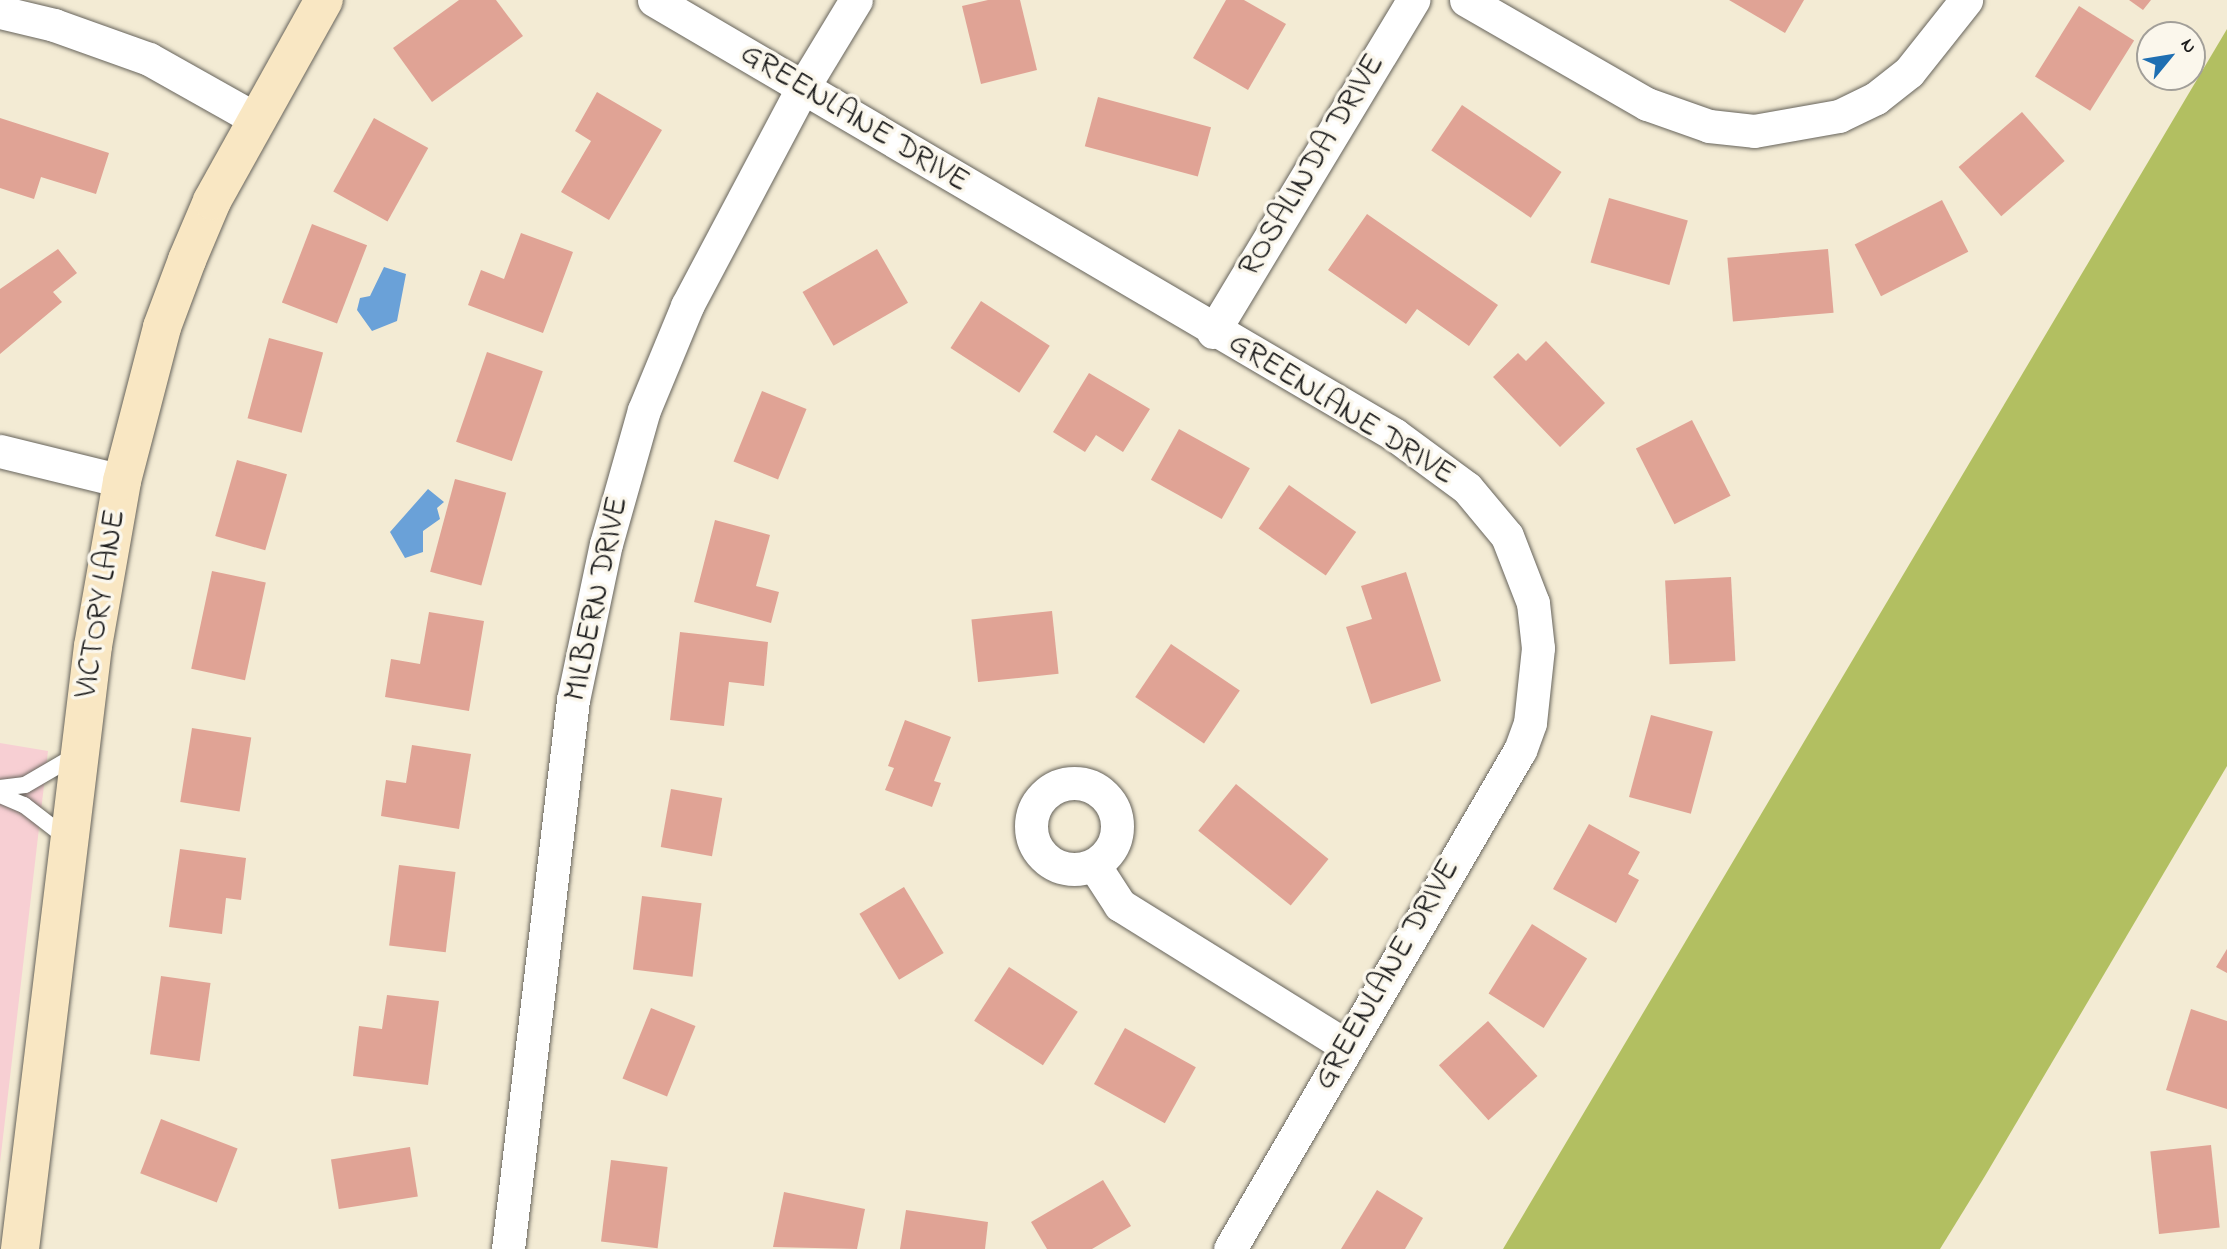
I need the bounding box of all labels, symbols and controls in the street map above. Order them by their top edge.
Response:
north arrow [2136,21,2206,91]
text: N [2173,34,2203,59]
street label: GREENLANE DRIVE [733,36,975,202]
street label: ROSALINDA DRIVE [1231,48,1395,284]
street label: GREENLANE DRIVE [1221,325,1461,495]
street label: MILBERN DRIVE [558,493,638,705]
street label: VICTORY LANE [68,507,136,701]
street label: GREENLANE DRIVE [1306,853,1470,1097]

